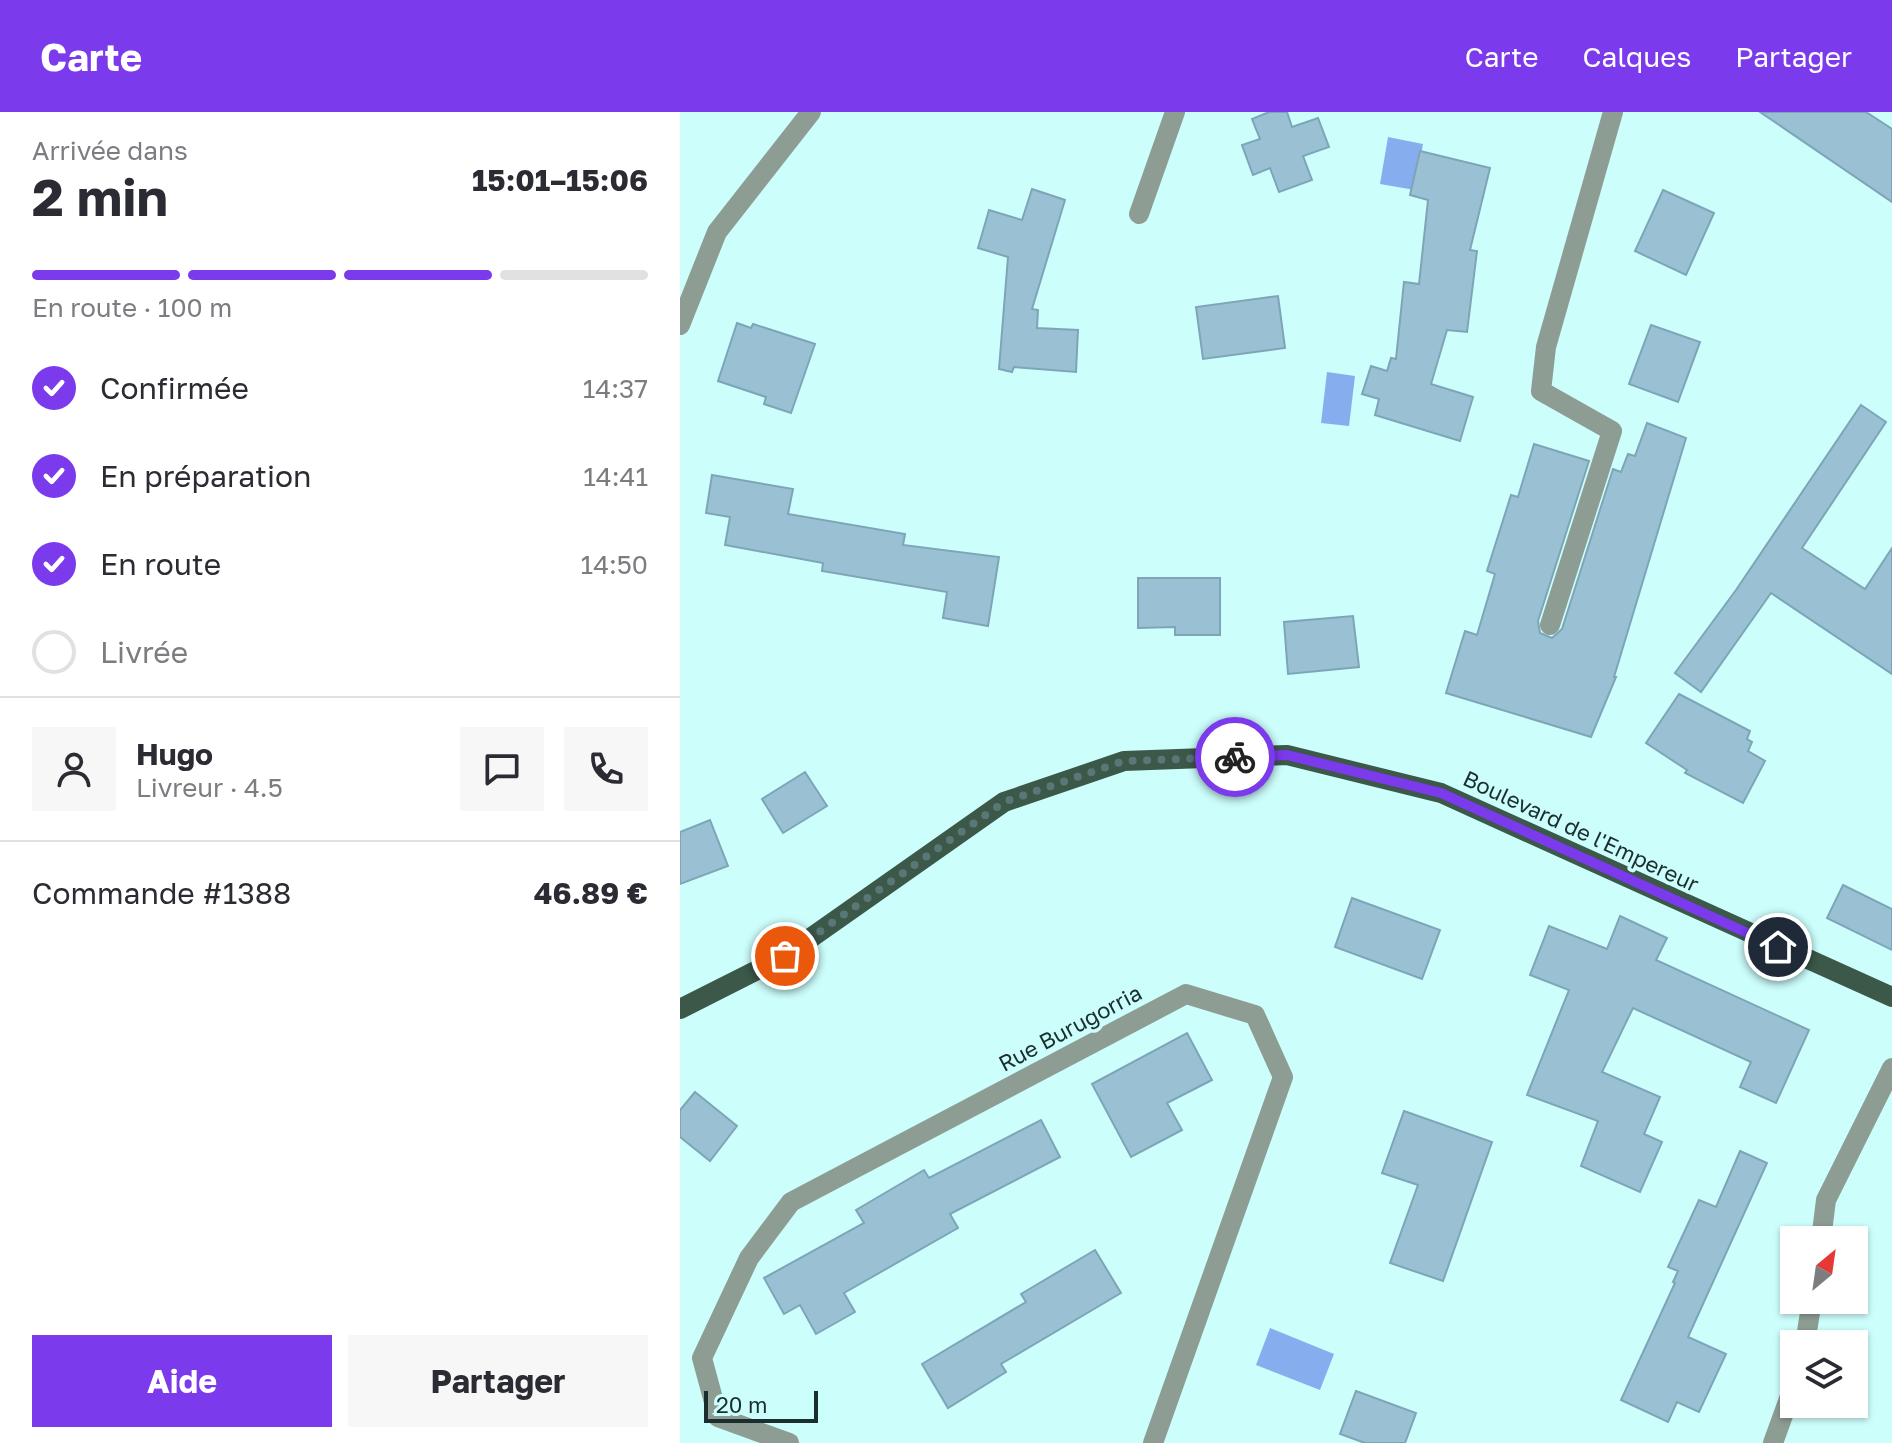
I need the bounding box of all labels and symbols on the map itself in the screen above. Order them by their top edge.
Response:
courier [1195,717,1275,797]
street label: Boulevard de l'Empereur [1459,764,1704,897]
pin [1744,913,1812,981]
pin [751,922,819,990]
street label: Rue Burugorria [994,978,1146,1077]
north arrow [1780,1226,1868,1314]
scale bar [704,1387,818,1423]

